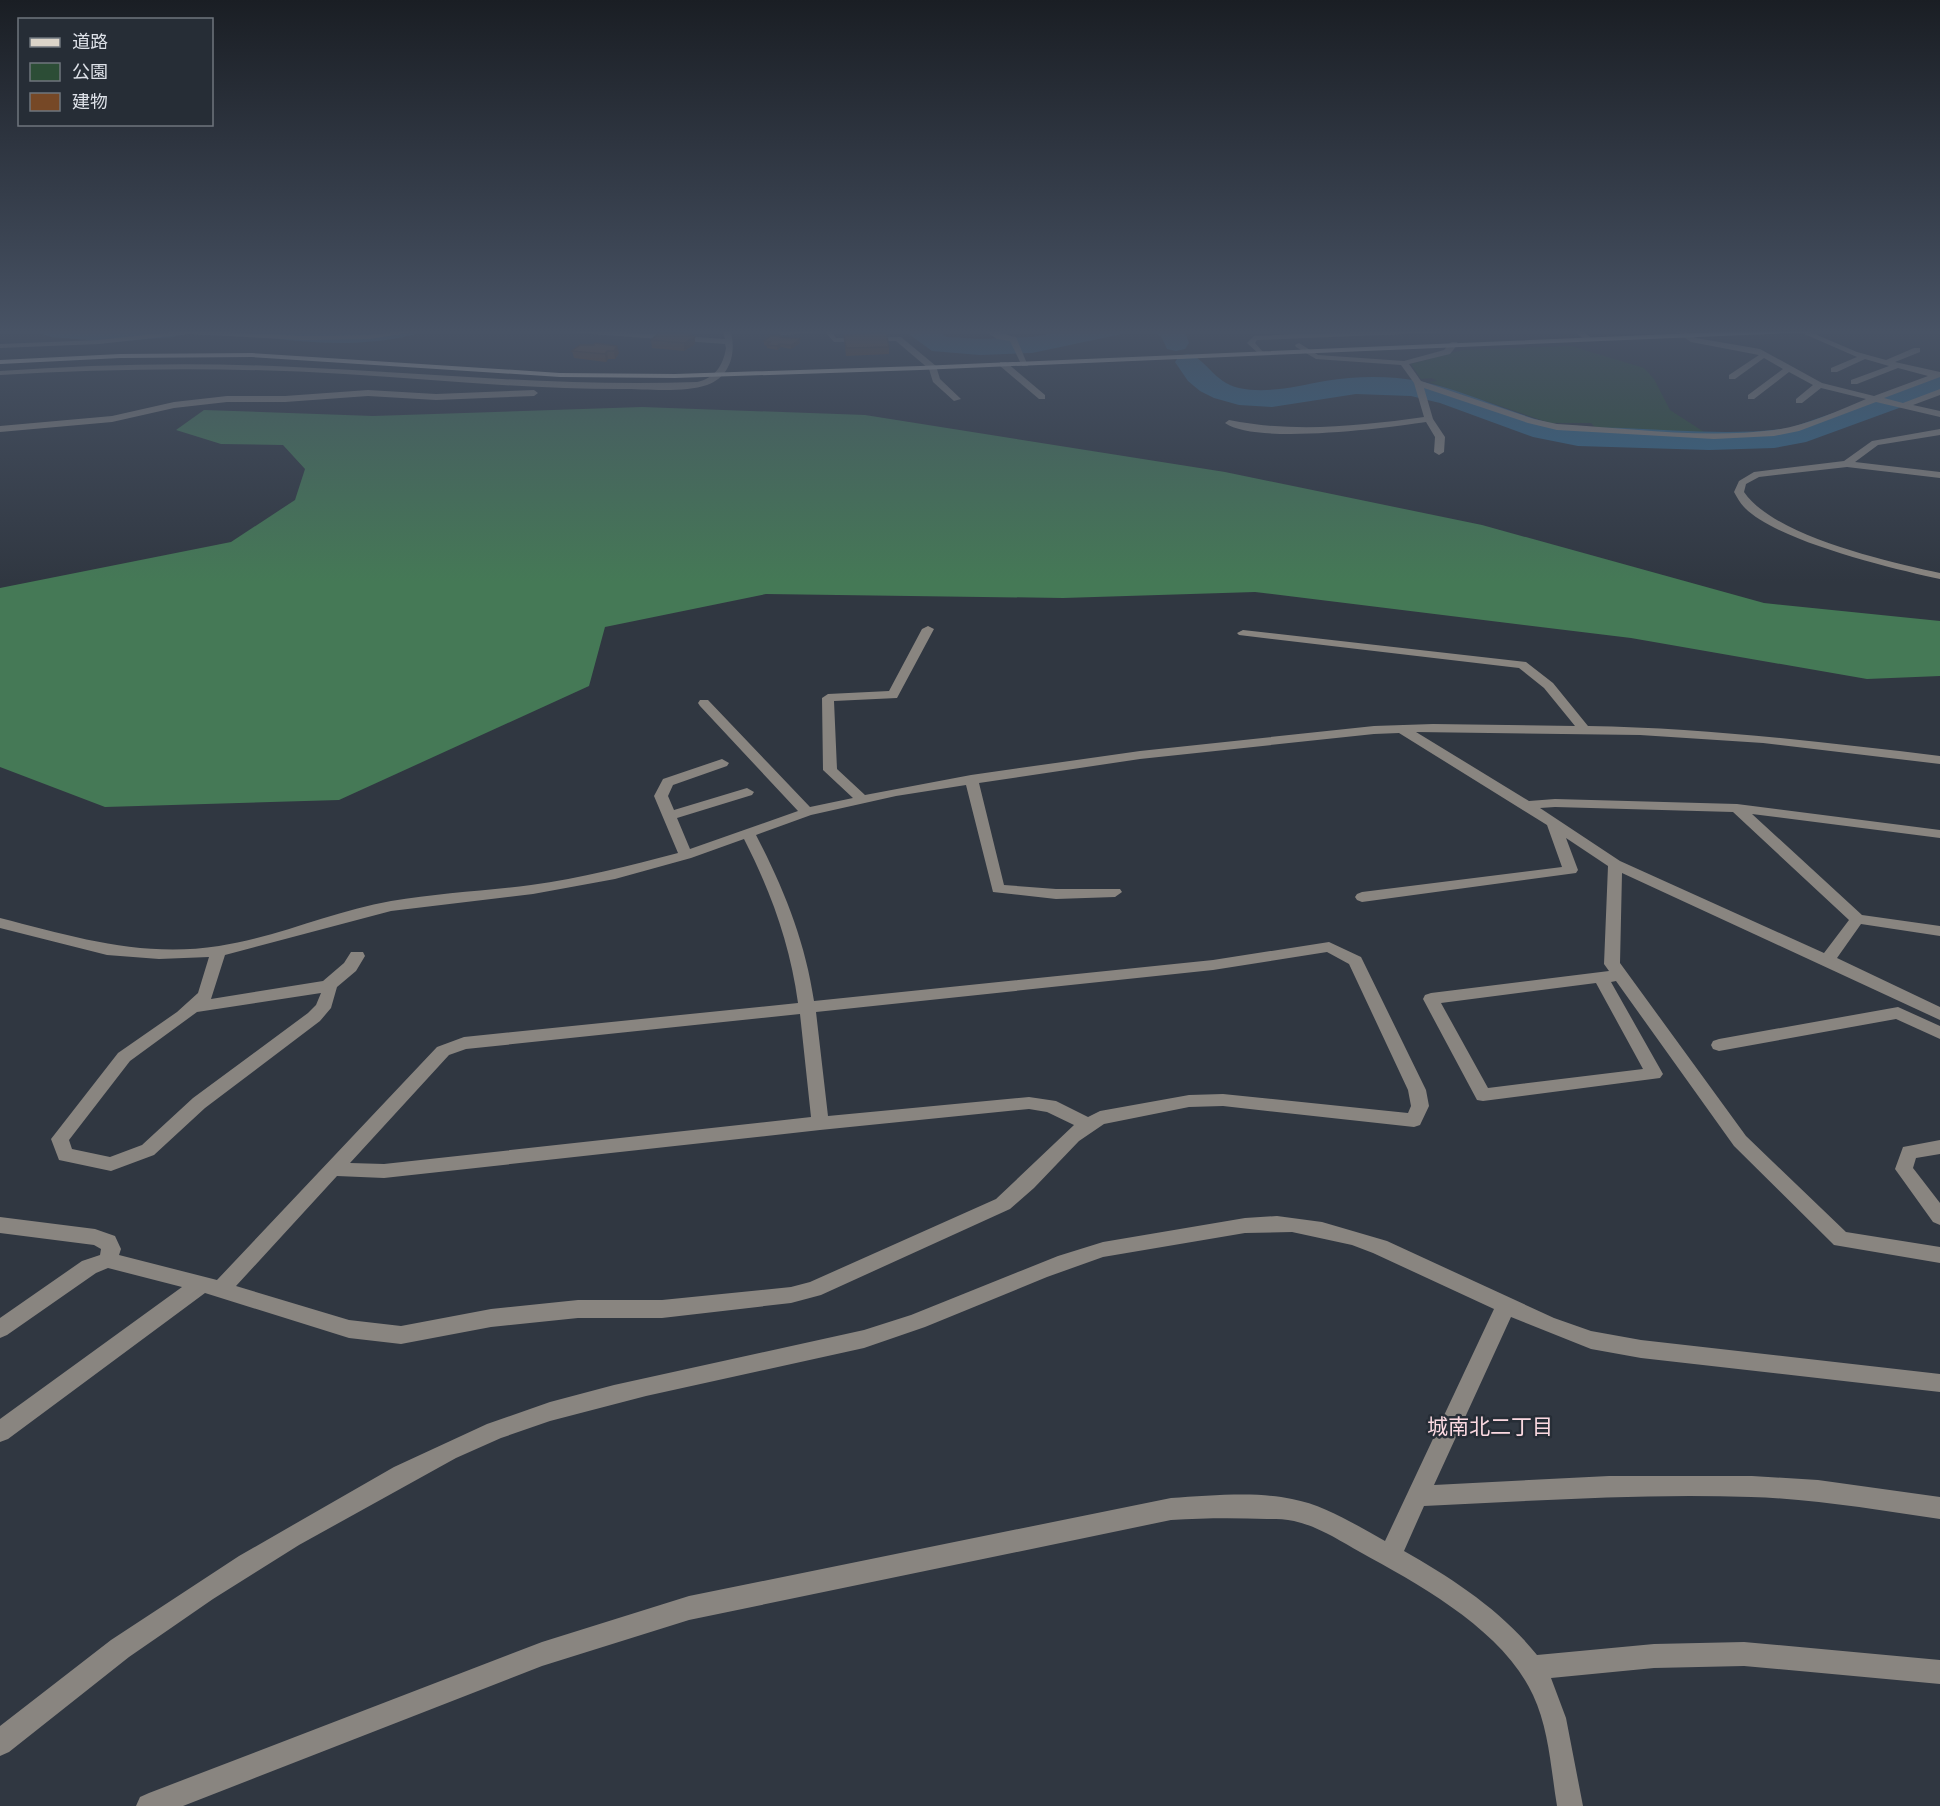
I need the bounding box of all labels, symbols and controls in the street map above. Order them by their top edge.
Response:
legend [18,18,213,126]
text: 道路 [72,29,108,53]
text: 公園 [72,59,108,83]
text: 建物 [72,89,108,113]
district label: 城南北二丁目 [1427,1412,1553,1440]

